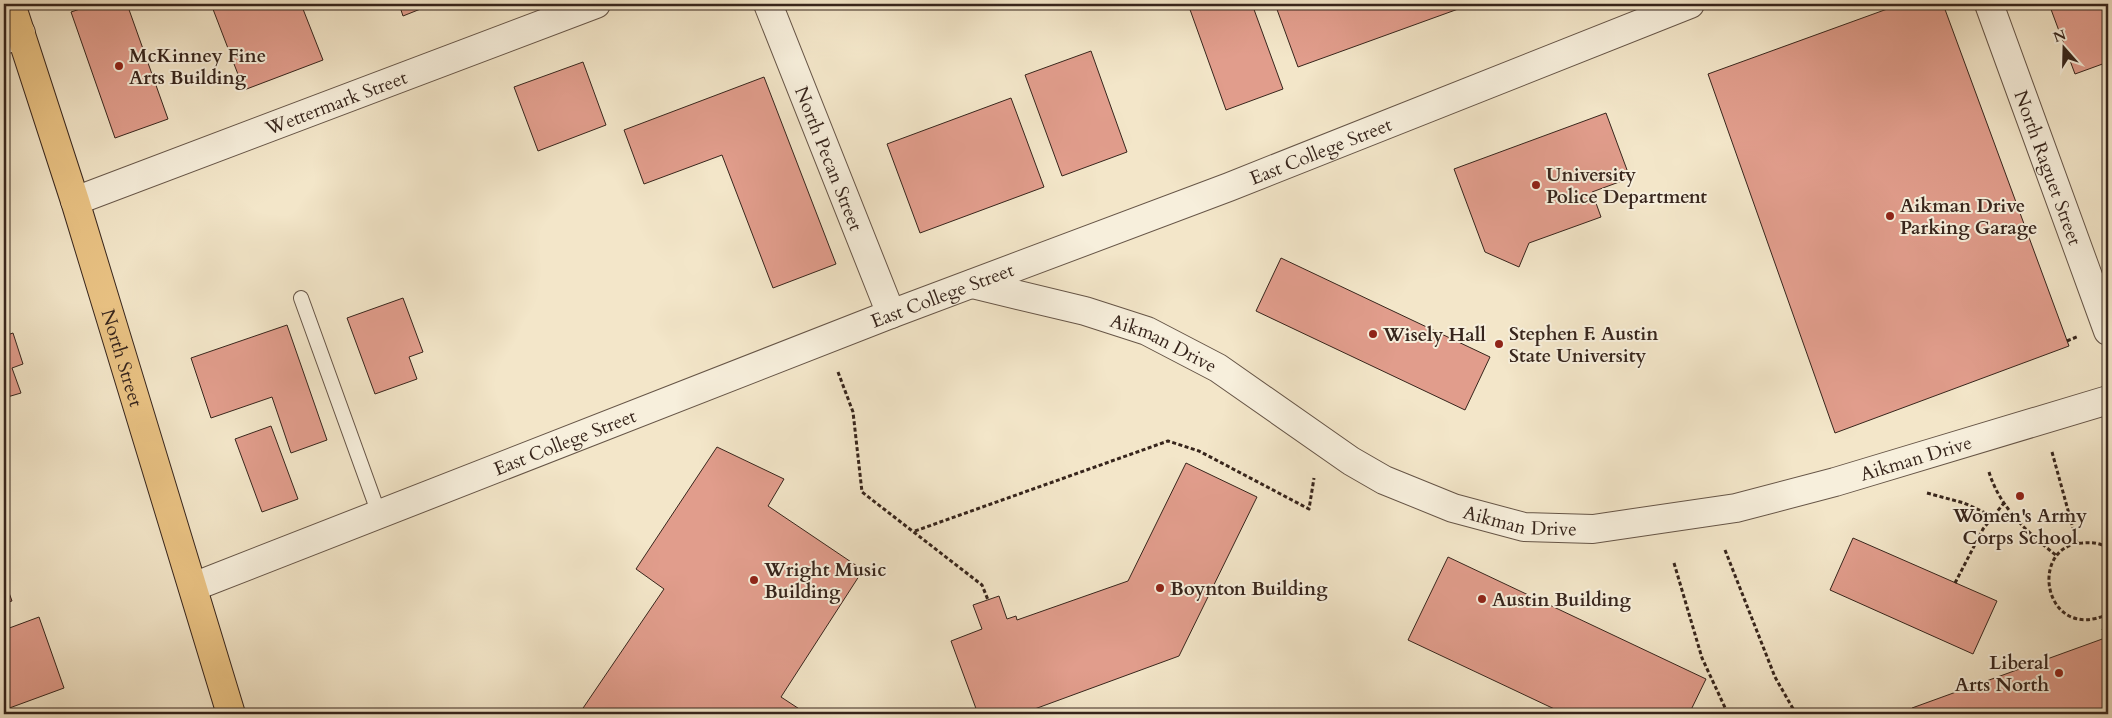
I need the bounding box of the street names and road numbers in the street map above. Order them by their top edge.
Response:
street label: Wettermark Street [261,65,411,142]
street label: North Pecan Street [788,83,869,235]
street label: North Raguet Street [2007,87,2088,249]
street label: East College Street [1246,112,1396,192]
street label: East College Street [867,257,1018,335]
street label: North Street [95,306,149,410]
street label: Aikman Drive [1107,308,1221,379]
street label: East College Street [490,403,640,482]
street label: Aikman Drive [1857,430,1975,488]
street label: Aikman Drive [1460,499,1577,543]

